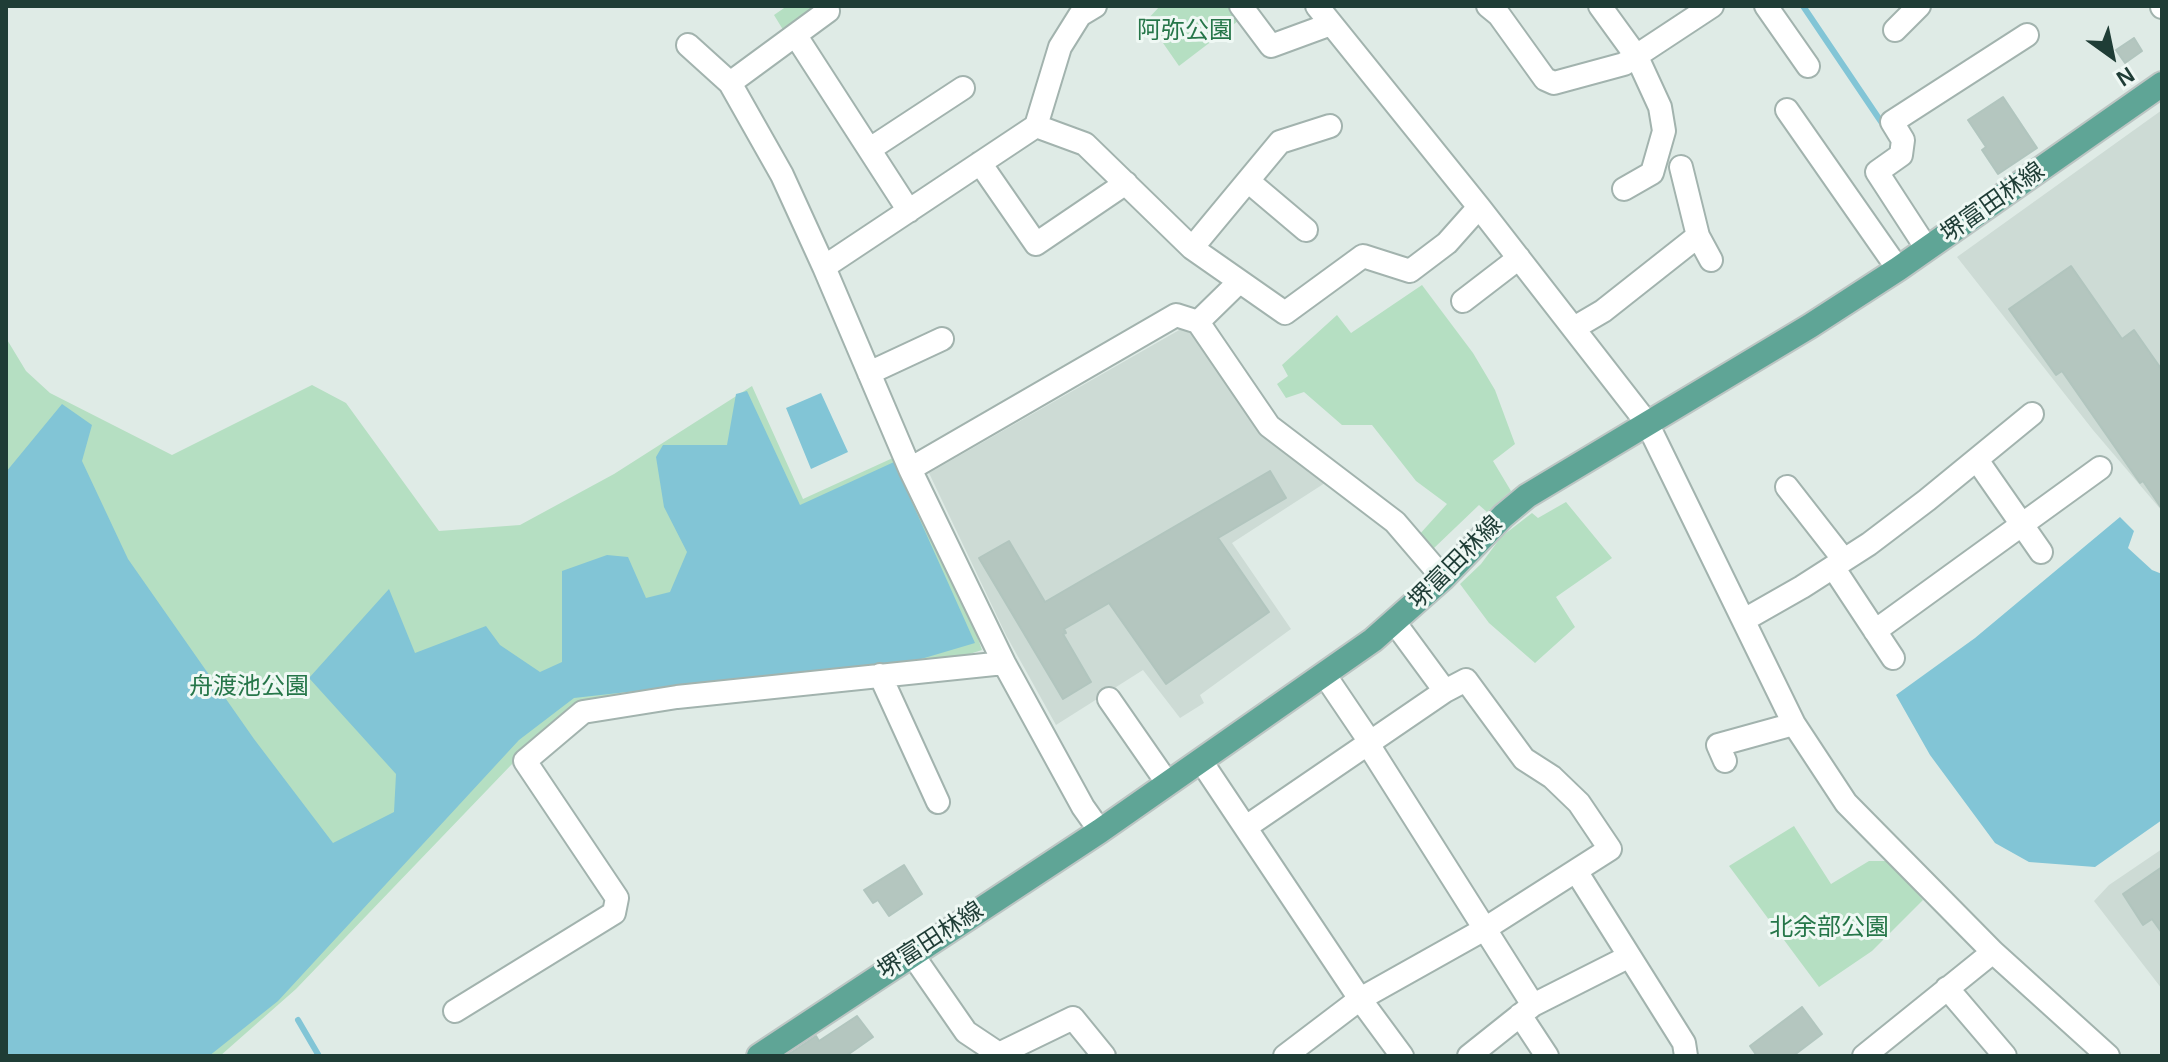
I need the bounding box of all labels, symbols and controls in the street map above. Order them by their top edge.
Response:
north arrow [2072,16,2152,96]
park label: 阿弥公園 [1137,17,1233,45]
text: N [2112,62,2139,91]
street label: 堺富田林線 [1936,157,2050,249]
street label: 堺富田林線 [1403,510,1509,616]
park label: 舟渡池公園 [189,673,309,701]
street label: 堺富田林線 [873,896,989,986]
park label: 北余部公園 [1769,914,1889,942]

